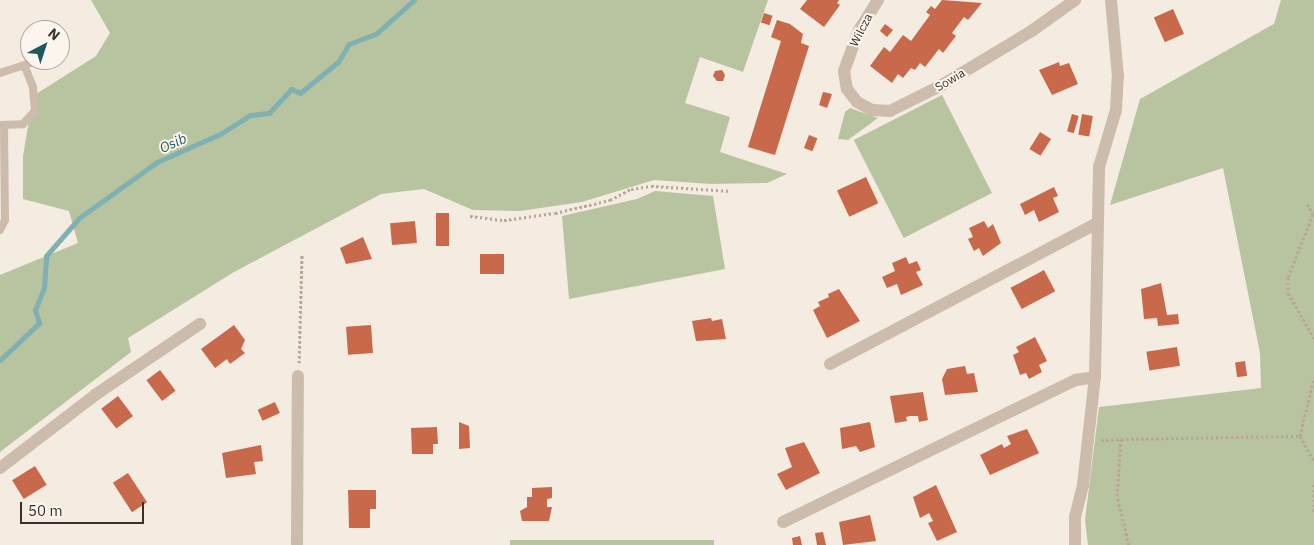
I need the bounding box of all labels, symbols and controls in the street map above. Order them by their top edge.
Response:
street label: Wilcza [847,11,875,49]
north arrow [20,20,70,70]
text: N [44,24,64,44]
street label: Sowia [932,66,968,94]
water label: Osib [157,130,189,156]
scale bar [22,492,146,524]
text: 50 m [28,501,63,520]

